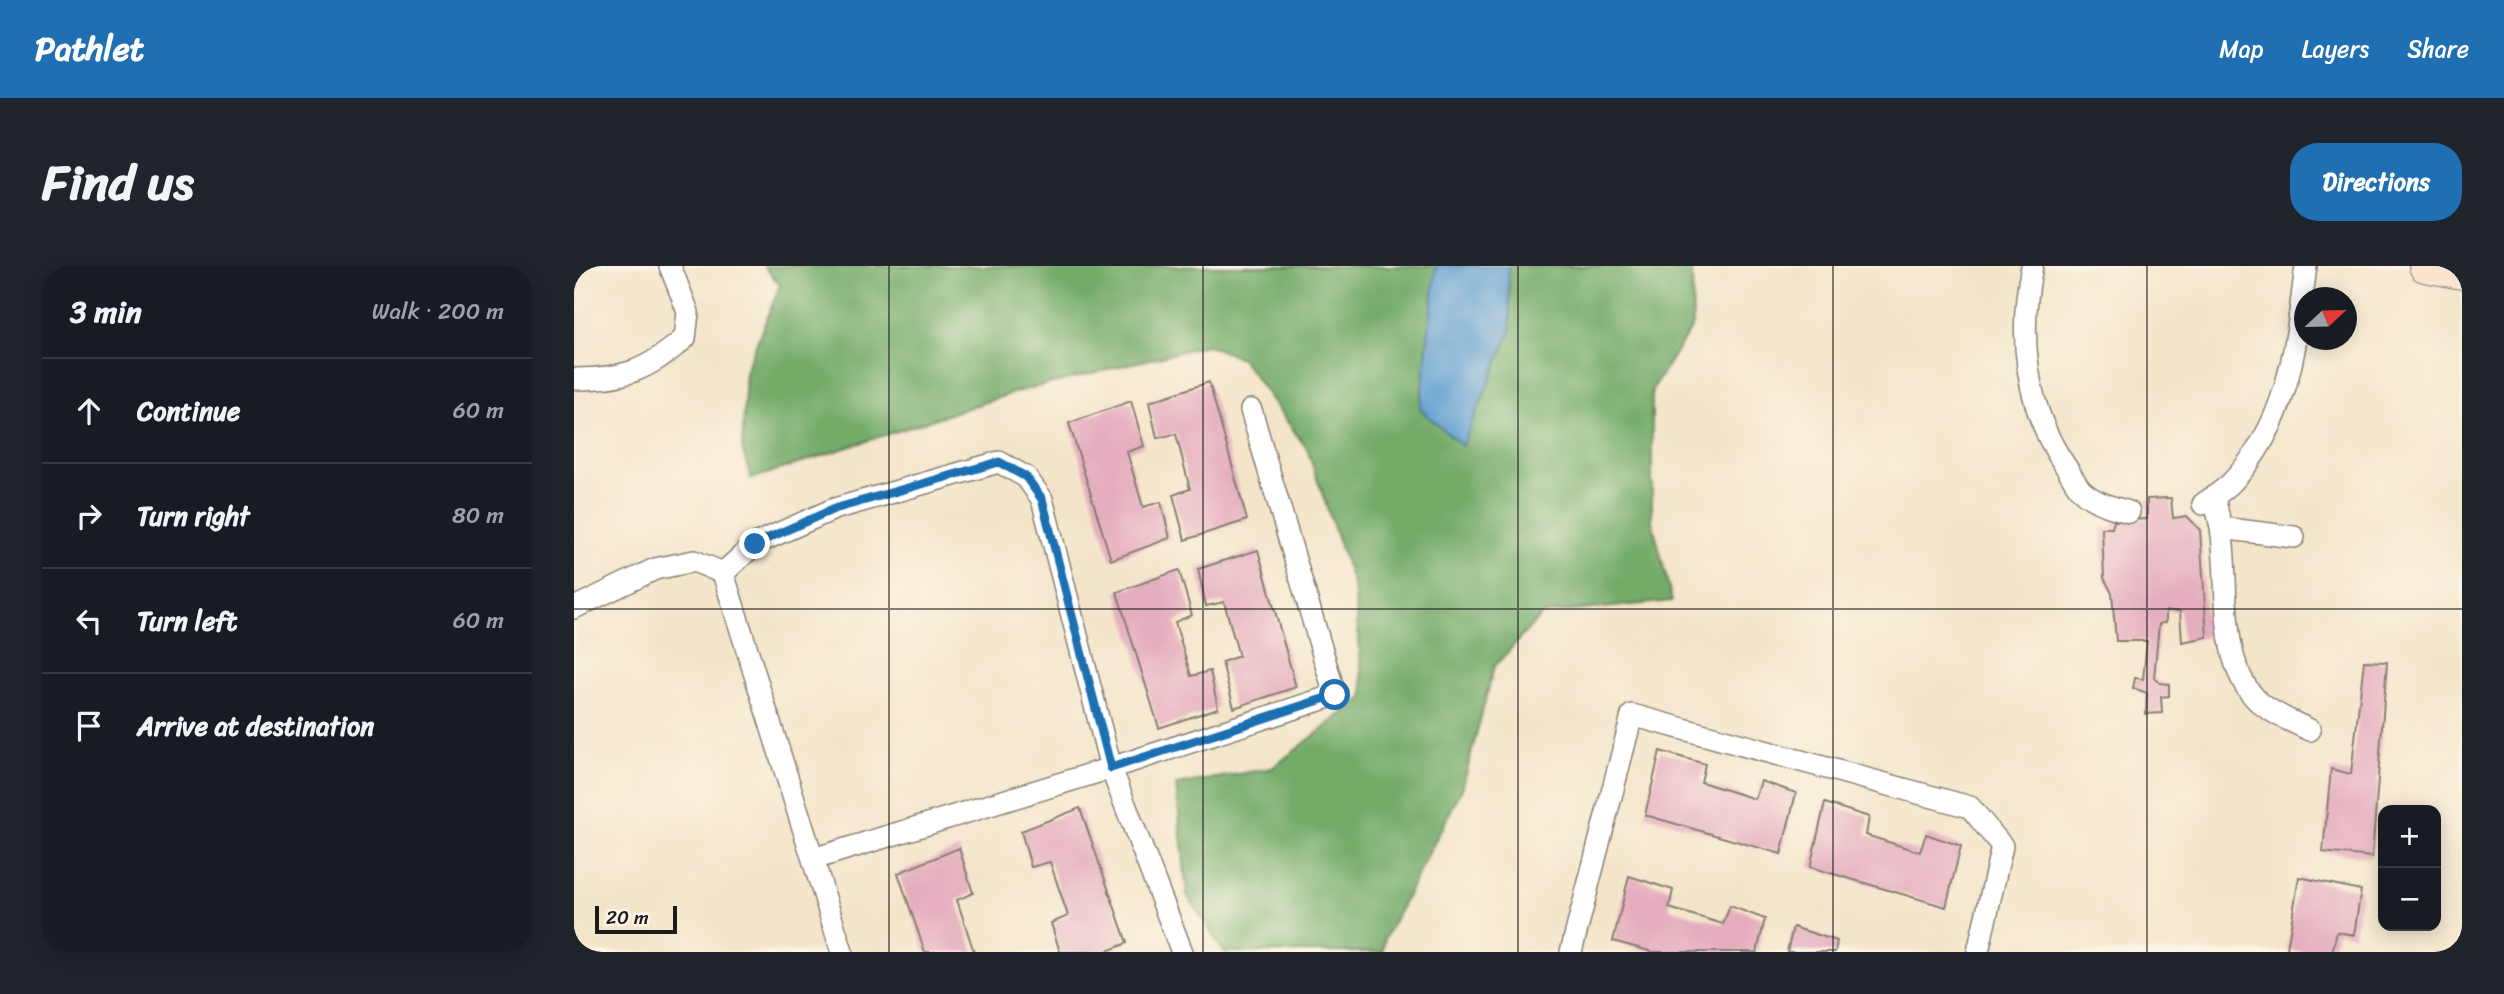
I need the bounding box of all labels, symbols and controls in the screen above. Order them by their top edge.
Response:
text: Pathlet [35,20,144,78]
text: Map [2219,28,2264,70]
text: Layers [2302,28,2369,70]
text: Share [2407,28,2469,70]
text: Find us [42,139,194,226]
button: Directions [2290,143,2462,221]
text: 3 min [70,285,142,339]
north arrow [2294,287,2357,350]
text: Walk · 200 m [372,291,504,332]
text: Continue [137,388,240,434]
text: 60 m [453,390,504,431]
icon: ahead [70,392,108,430]
text: Turn right [137,493,250,539]
text: 80 m [452,495,504,536]
icon: right [70,497,108,535]
route end [739,528,770,559]
text: Turn left [137,598,237,644]
text: 60 m [453,600,504,641]
icon: left [70,602,108,640]
route start [1319,679,1350,710]
text: Arrive at destination [137,703,374,749]
icon: arrive [70,707,108,745]
map controls [2378,805,2441,931]
button: + [2378,805,2441,868]
button: − [2378,868,2441,931]
text: 20 m [606,901,649,934]
scale bar [595,903,677,935]

